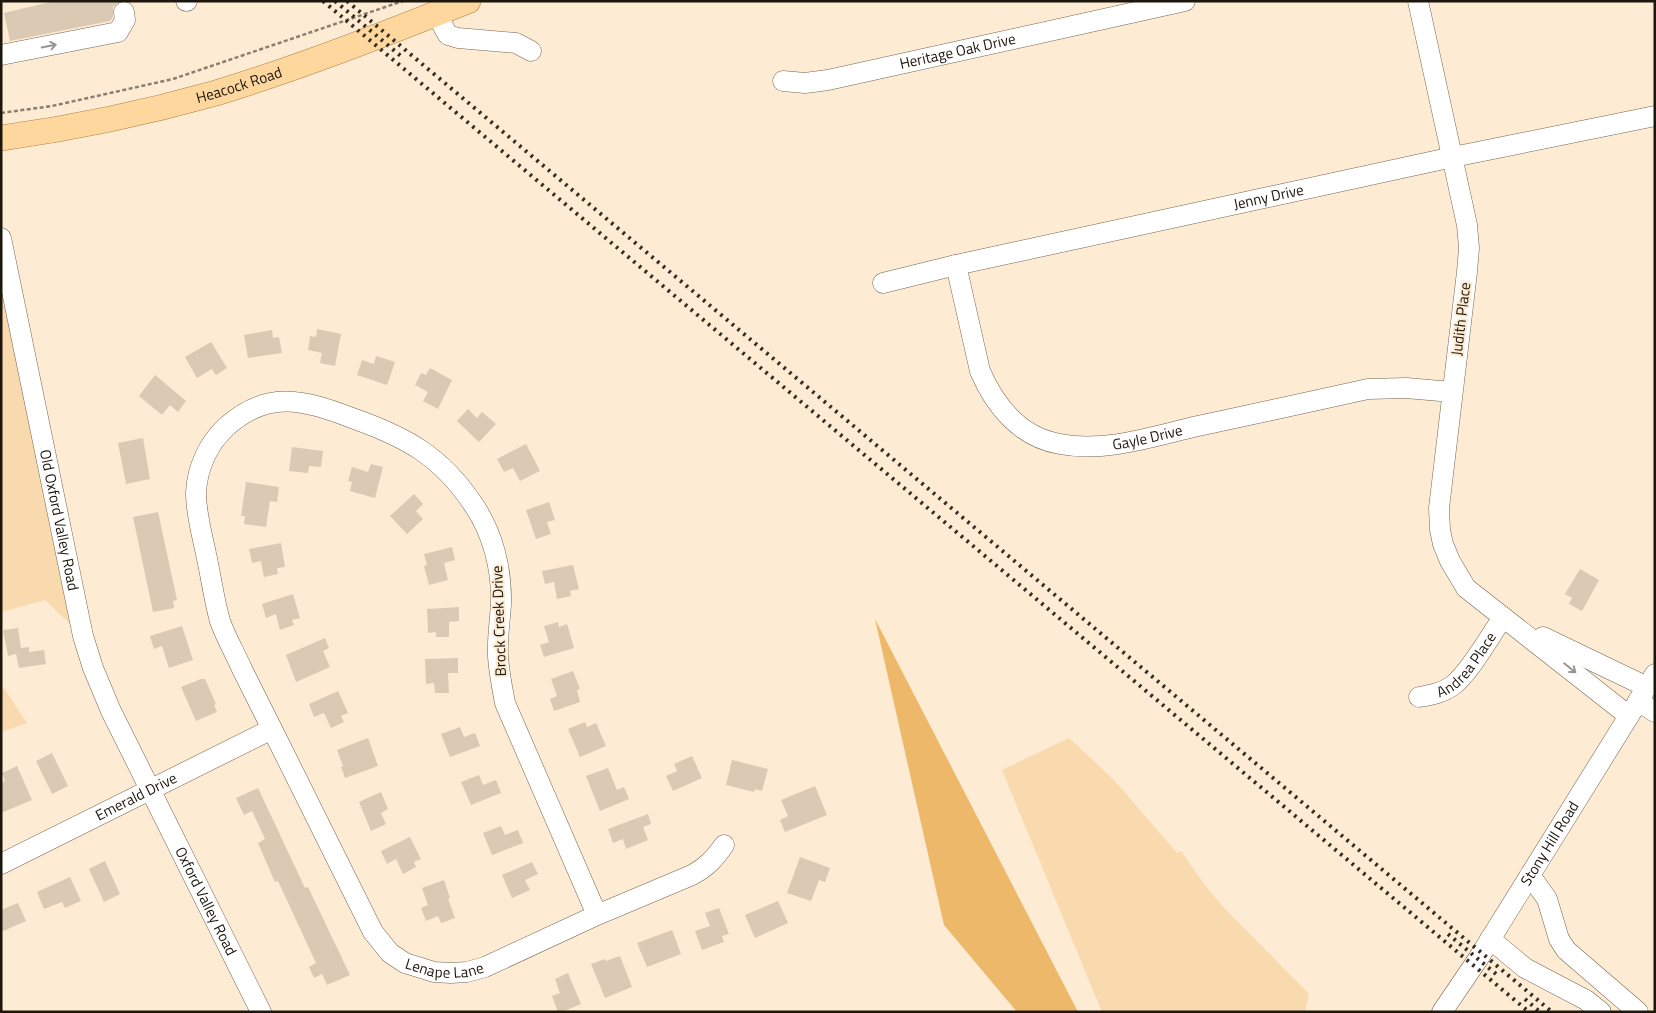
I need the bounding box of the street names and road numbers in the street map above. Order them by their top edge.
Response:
street label: Heritage Oak Drive [897,27,1018,75]
street label: Heacock Road [193,60,285,109]
street label: Jenny Drive [1231,178,1306,215]
street label: Judith Place [1445,281,1476,357]
street label: Gayle Drive [1111,418,1185,456]
street label: Old Oxford Valley Road [34,447,85,593]
street label: Brock Creek Drive [485,565,512,677]
street label: Andrea Place [1433,627,1502,703]
street label: Emerald Drive [91,766,181,826]
street label: Stony Hill Road [1514,796,1584,890]
street label: Oxford Valley Road [169,843,243,959]
street label: Lenape Lane [403,952,486,984]

